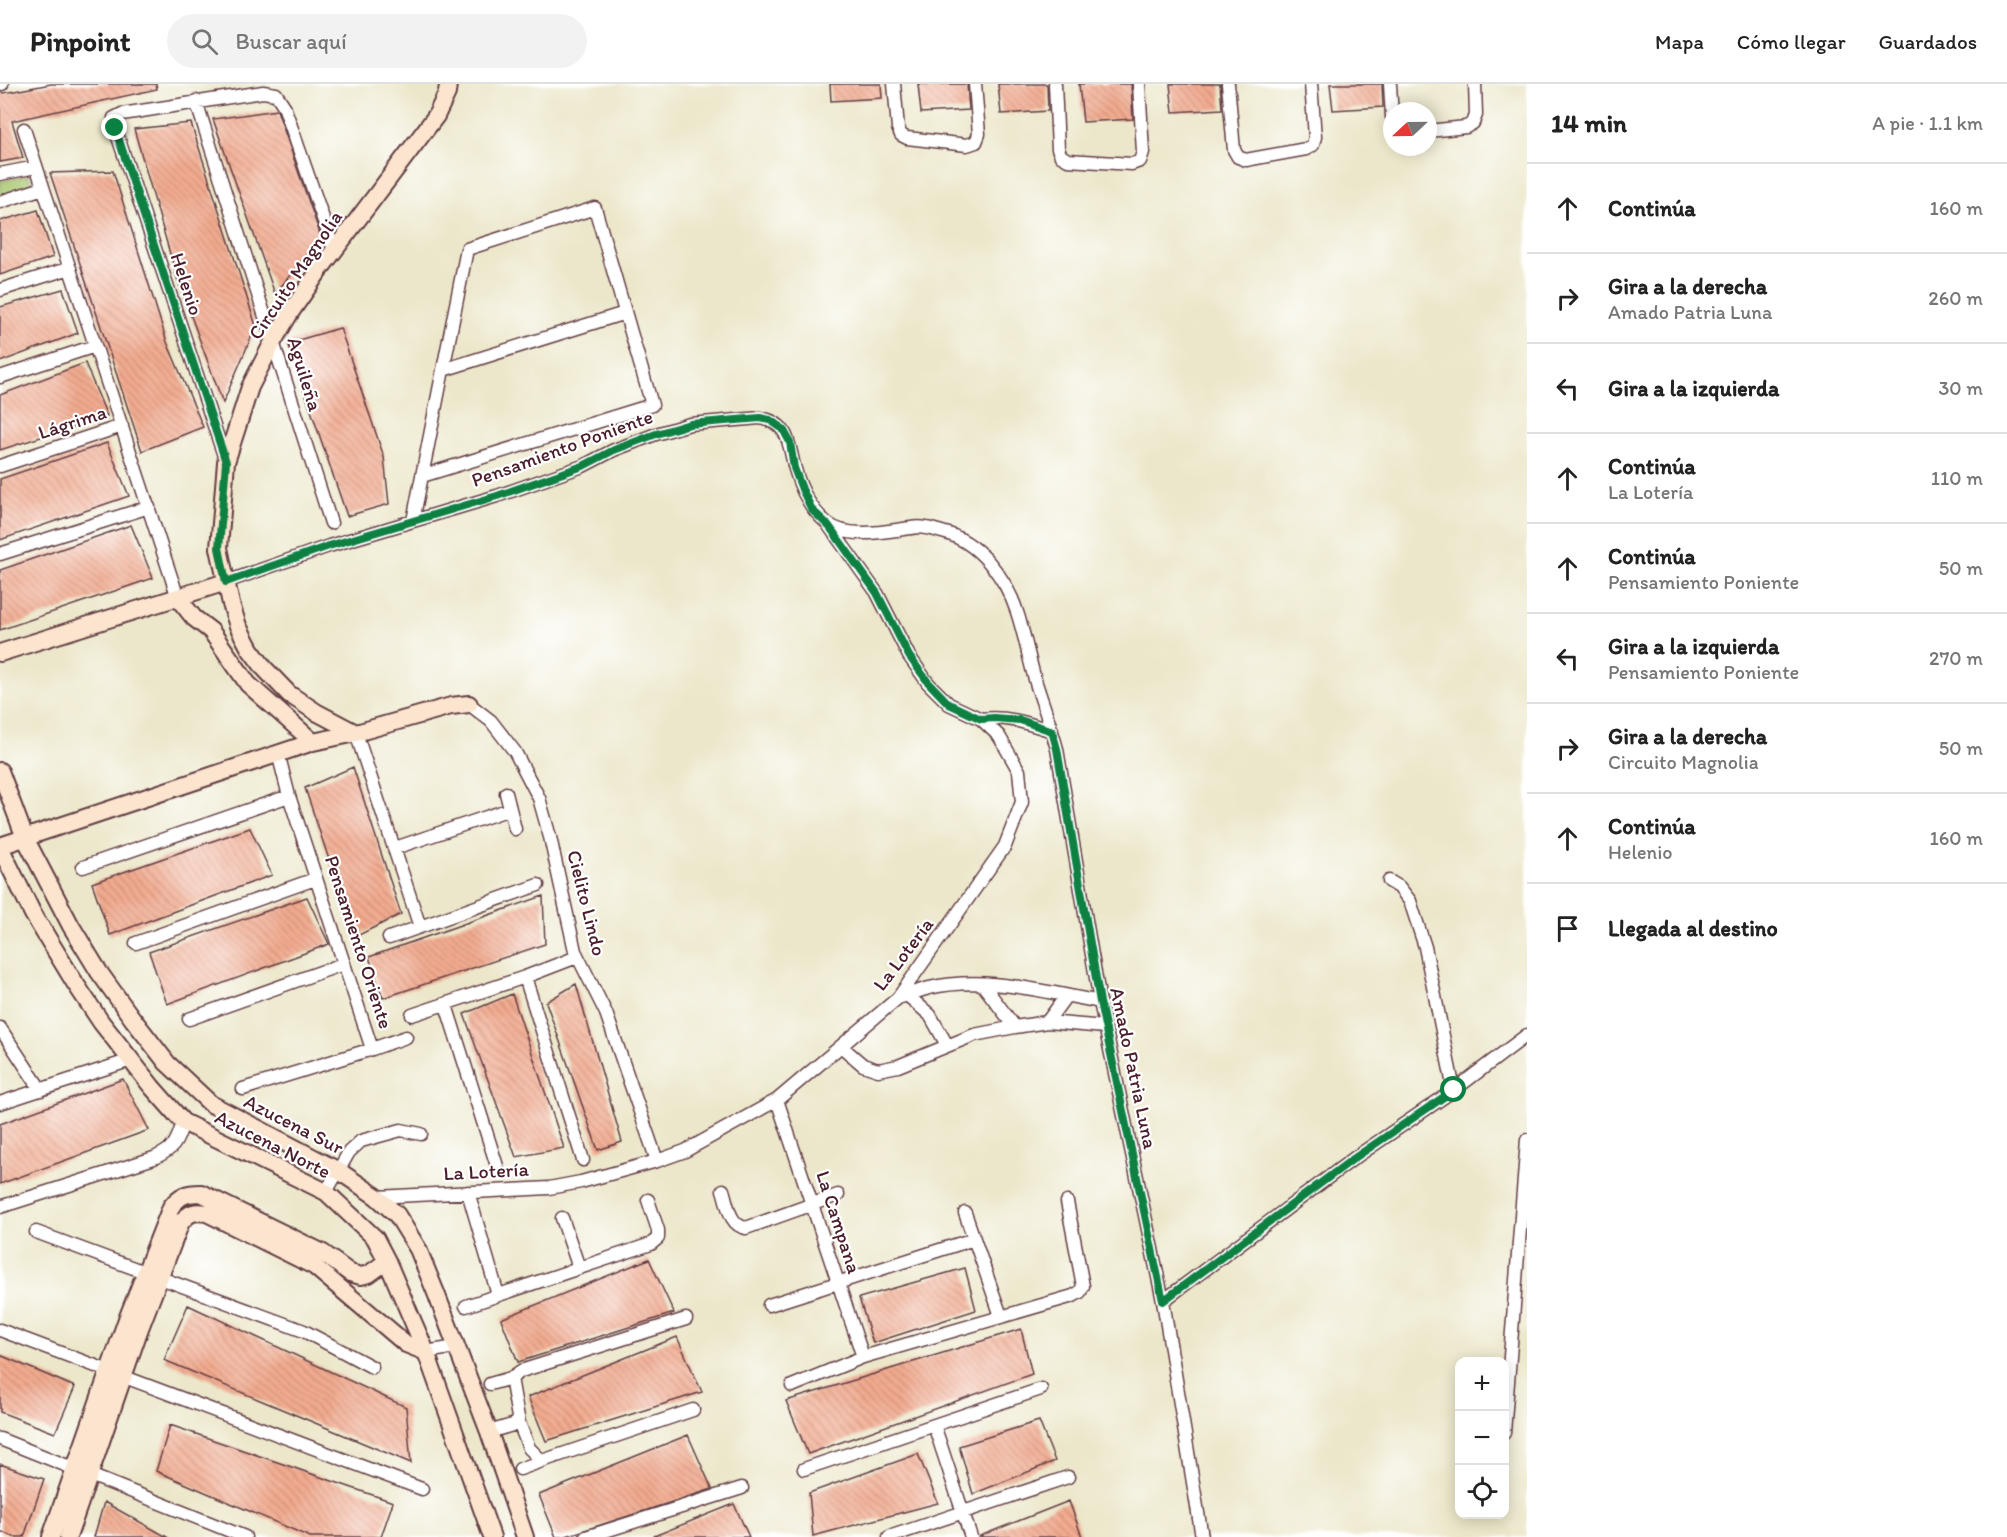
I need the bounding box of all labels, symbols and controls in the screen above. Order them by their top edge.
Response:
search box [167,14,587,68]
text: Pinpoint [30,24,131,58]
icon: search [188,25,221,58]
text: Buscar aquí [236,28,347,55]
text: Mapa [1655,29,1704,54]
text: Cómo llegar [1737,29,1846,54]
text: Guardados [1879,29,1977,54]
north arrow [1383,102,1437,156]
text: 14 min [1551,107,1627,139]
text: A pie · 1.1 km [1872,111,1983,135]
route end [101,114,127,140]
icon: ahead [1551,192,1584,225]
text: Continúa [1608,195,1696,222]
text: 160 m [1930,196,1983,220]
street label: Circuito Magnolia [243,206,347,344]
street label: Helenio [166,250,208,318]
text: Gira a la derecha [1608,273,1767,300]
icon: right [1551,282,1584,315]
text: 260 m [1928,286,1983,310]
text: Amado Patria Luna [1608,300,1772,324]
street label: Aguileña [282,334,328,415]
icon: left [1551,372,1584,405]
text: Gira a la izquierda [1608,375,1779,402]
text: 30 m [1938,376,1983,400]
street label: Lágrima [35,400,109,444]
street label: Pensamiento Poniente [468,404,656,492]
text: Continúa [1608,453,1696,480]
icon: ahead [1551,462,1584,495]
text: 110 m [1931,466,1983,490]
text: La Lotería [1608,480,1694,504]
text: Continúa [1608,543,1696,570]
icon: ahead [1551,552,1584,585]
text: 50 m [1939,556,1983,580]
text: Pensamiento Poniente [1608,570,1799,594]
text: Gira a la izquierda [1608,633,1779,660]
icon: left [1551,642,1584,675]
text: 270 m [1929,646,1983,670]
text: Pensamiento Poniente [1608,660,1799,684]
text: Gira a la derecha [1608,723,1767,750]
icon: right [1551,732,1584,765]
text: 50 m [1939,736,1983,760]
text: Circuito Magnolia [1608,750,1759,774]
text: Continúa [1608,813,1696,840]
icon: ahead [1551,822,1584,855]
text: 160 m [1930,826,1983,850]
text: Helenio [1608,840,1673,864]
street label: Cielito Lindo [562,848,612,958]
street label: Pensamiento Oriente [320,852,398,1032]
street label: La Lotería [868,912,939,995]
icon: arrive [1551,912,1584,945]
text: Llegada al destino [1608,915,1778,942]
street label: Amado Patria Luna [1105,985,1163,1151]
route start [1440,1076,1466,1102]
street label: Azucena Sur [240,1089,348,1159]
street label: Azucena Norte [211,1105,335,1183]
street label: La Lotería [443,1157,530,1185]
street label: La Campana [811,1168,867,1277]
map controls [1455,1357,1509,1519]
button: + [1455,1357,1509,1411]
button: − [1455,1411,1509,1465]
button: locate [1455,1465,1509,1519]

